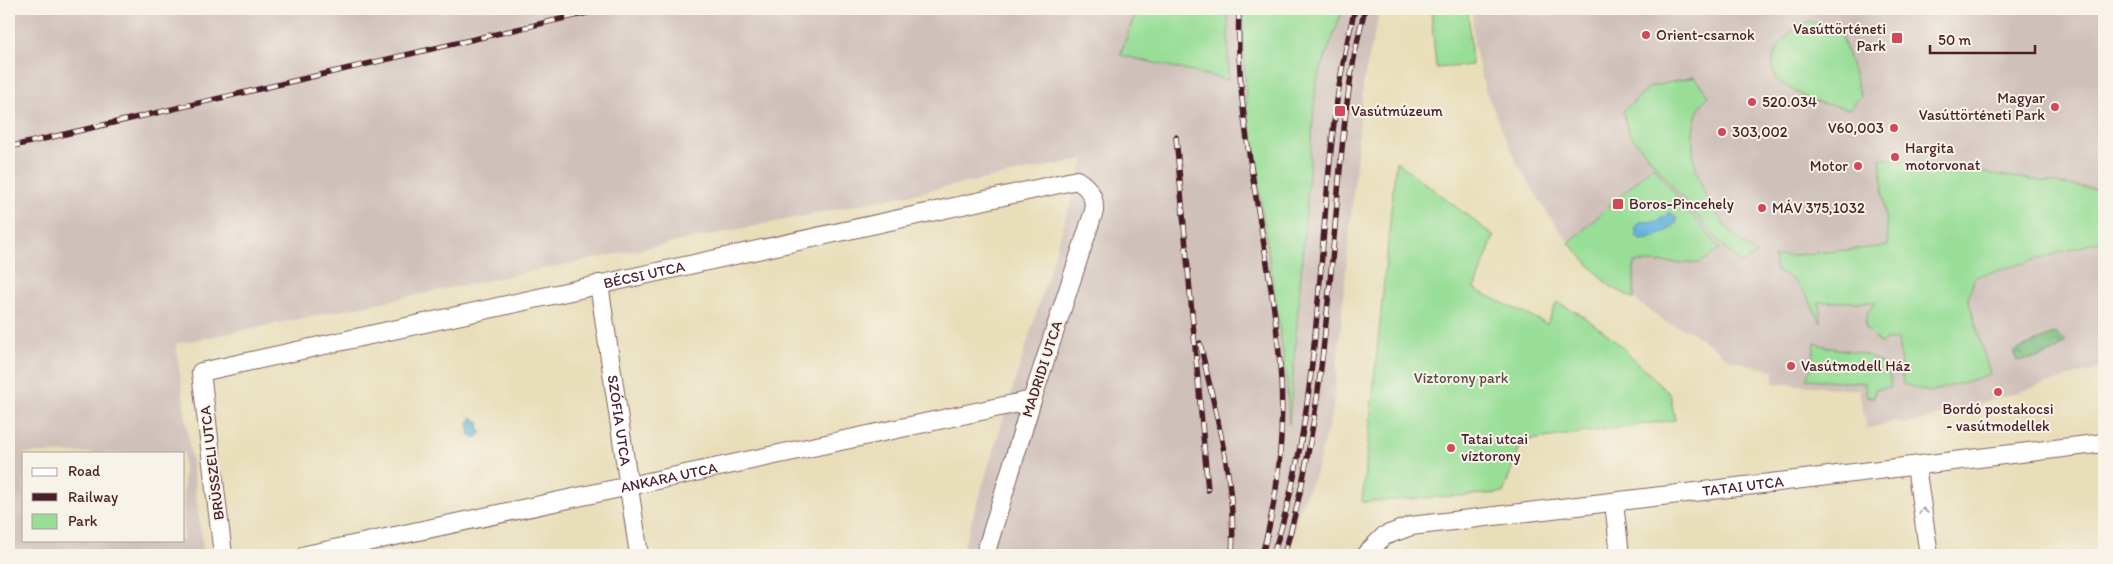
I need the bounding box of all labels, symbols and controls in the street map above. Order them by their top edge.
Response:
place label: Vasúttörténeti Park [1793,20,1886,55]
scale bar [1930,22,2036,54]
place label: Orient-csarnok [1656,26,1755,44]
marker: Orient-csarnok [1640,29,1652,41]
marker: Vasúttörténeti Park [1890,31,1904,45]
text: 50 m [1938,31,1971,49]
place label: Magyar Vasúttörténeti Park [1919,89,2045,124]
place label: 520.034 [1762,93,1817,111]
marker: 520.034 [1746,96,1758,108]
marker: Magyar Vasúttörténeti Park [2049,101,2061,113]
place label: Vasútmúzeum [1351,102,1443,120]
marker: Vasútmúzeum [1333,104,1347,118]
place label: V60,003 [1828,119,1884,137]
marker: V60,003 [1888,122,1900,134]
place label: 303,002 [1732,123,1788,141]
marker: 303,002 [1716,126,1728,138]
place label: Hargita motorvonat [1905,139,1981,174]
marker: Hargita motorvonat [1889,151,1901,163]
place label: Motor [1810,157,1848,175]
marker: Motor [1852,160,1864,172]
place label: Boros-Pincehely [1629,195,1734,213]
marker: Boros-Pincehely [1611,197,1625,211]
place label: MÁV 375,1032 [1772,199,1865,217]
marker: MÁV 375,1032 [1756,202,1768,214]
street label: BÉCSI UTCA [602,257,687,293]
street label: MADRIDI UTCA [1018,318,1066,420]
place label: Vasútmodell Ház [1801,357,1910,375]
marker: Vasútmodell Ház [1785,360,1797,372]
park label: Víztorony park [1414,369,1509,387]
street label: SZÓFIA UTCA [604,374,635,468]
marker: Bordó postakocsi - vasútmodellek [1992,386,2004,398]
place label: Bordó postakocsi - vasútmodellek [1942,400,2054,435]
street label: BRÜSSZELI UTCA [196,404,228,521]
place label: Tatai utcai víztorony [1461,430,1528,465]
marker: Tatai utcai víztorony [1445,442,1457,454]
legend [22,452,185,542]
street label: ANKARA UTCA [619,458,719,497]
text: Road [68,462,101,480]
street label: TATAI UTCA [1701,472,1785,500]
text: Railway [68,488,118,506]
one-way arrow [1918,506,1928,515]
text: Park [68,512,98,530]

